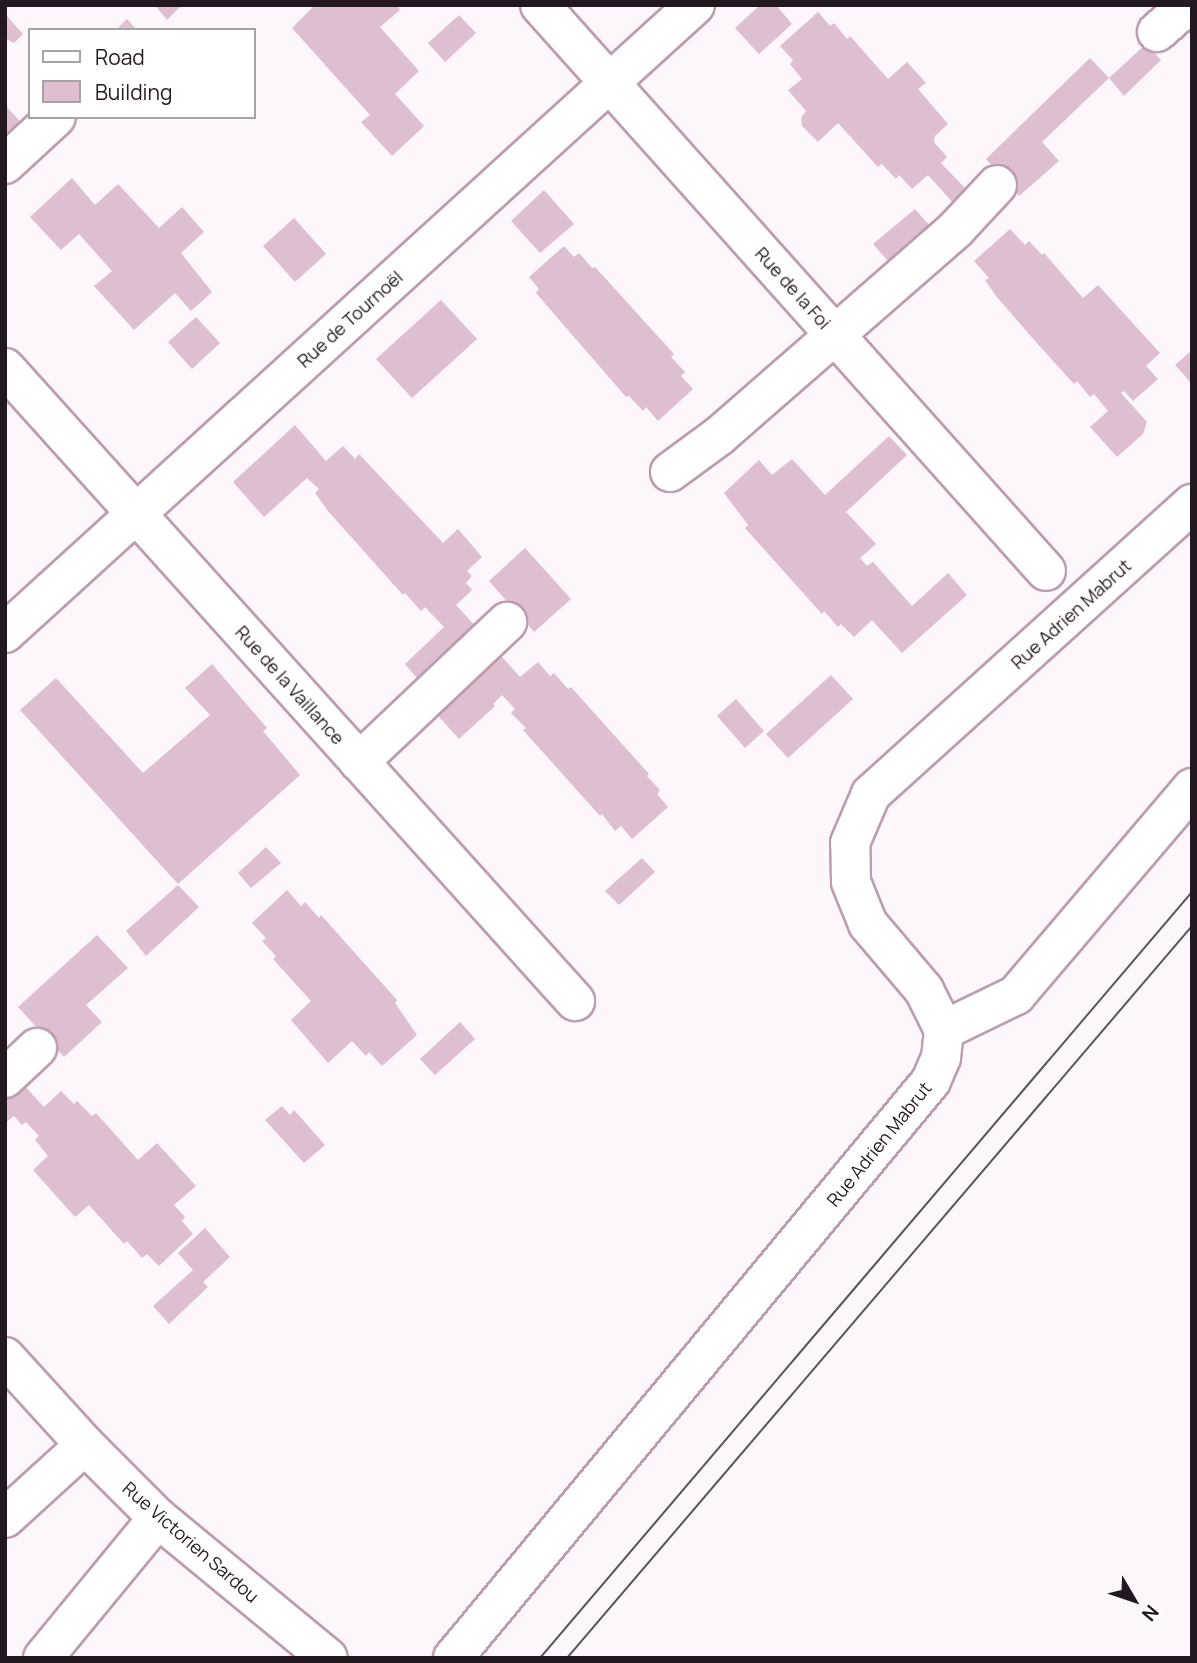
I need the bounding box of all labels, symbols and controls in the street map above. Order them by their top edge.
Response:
legend [28,28,256,119]
text: Road [95,43,145,71]
text: Building [95,78,172,106]
street label: Rue de la Foi [751,243,835,333]
street label: Rue de Tournoël [293,266,407,372]
street label: Rue Adrien Mabrut [1007,555,1135,673]
street label: Rue de la Vaillance [231,621,349,749]
street label: Rue Adrien Mabrut [822,1078,936,1210]
street label: Rue Victorien Sardou [119,1477,263,1607]
north arrow [1099,1565,1169,1635]
text: N [1136,1600,1165,1627]

